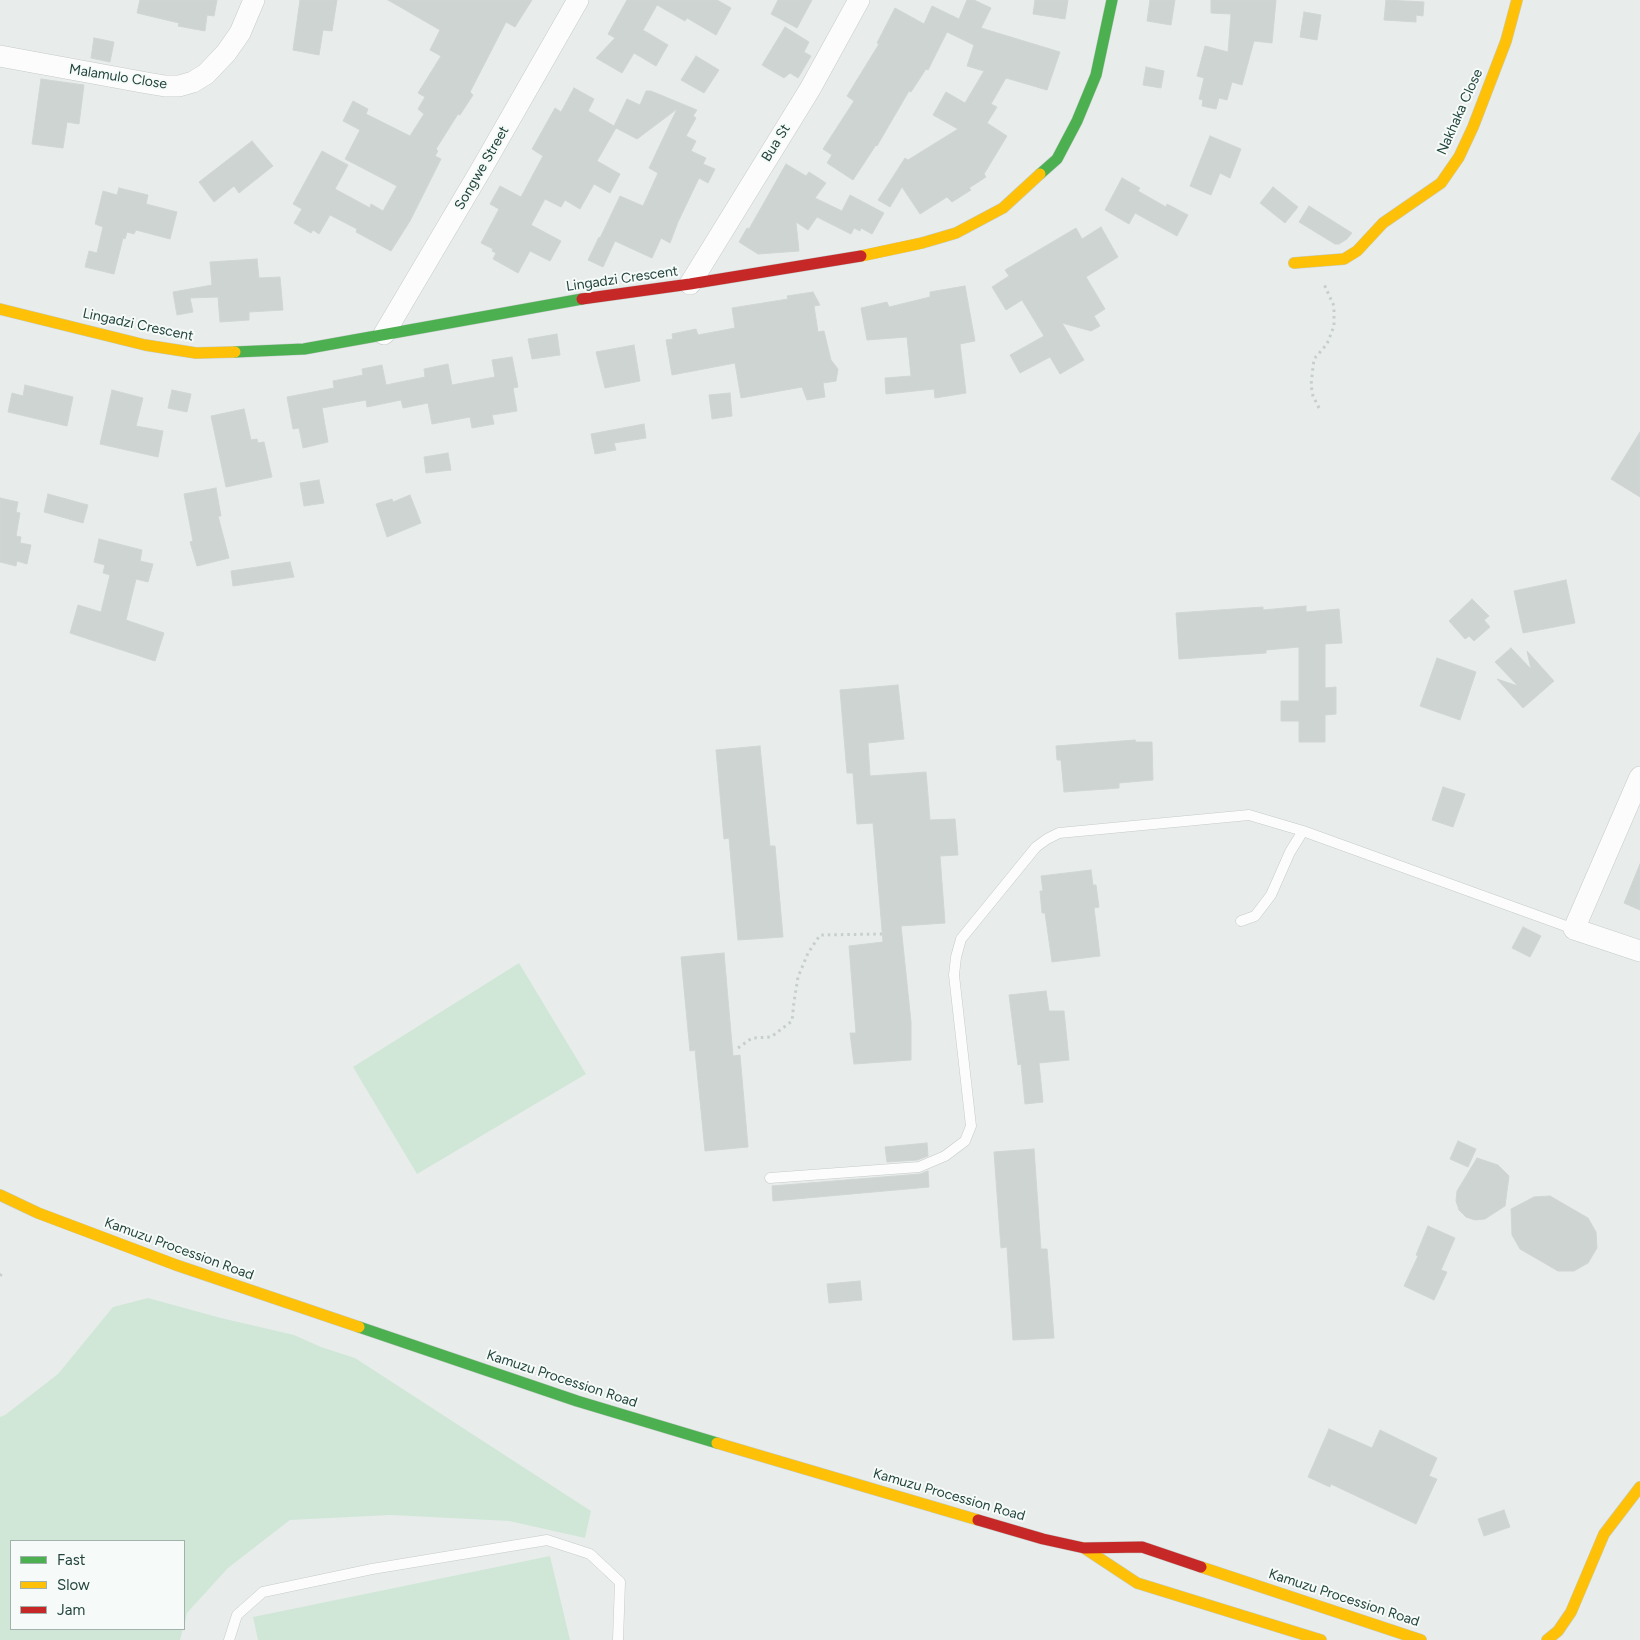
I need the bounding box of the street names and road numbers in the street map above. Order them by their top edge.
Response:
street label: Malamulo Close [68,61,168,93]
street label: Nakhaka Close [1434,66,1486,158]
street label: Bua St [758,121,794,165]
street label: Songwe Street [451,123,513,213]
street label: Lingadzi Crescent [565,263,679,295]
street label: Lingadzi Crescent [81,305,195,345]
street label: Kamuzu Procession Road [102,1214,256,1284]
street label: Kamuzu Procession Road [485,1347,639,1411]
street label: Kamuzu Procession Road [871,1465,1027,1525]
street label: Kamuzu Procession Road [1267,1566,1421,1630]

